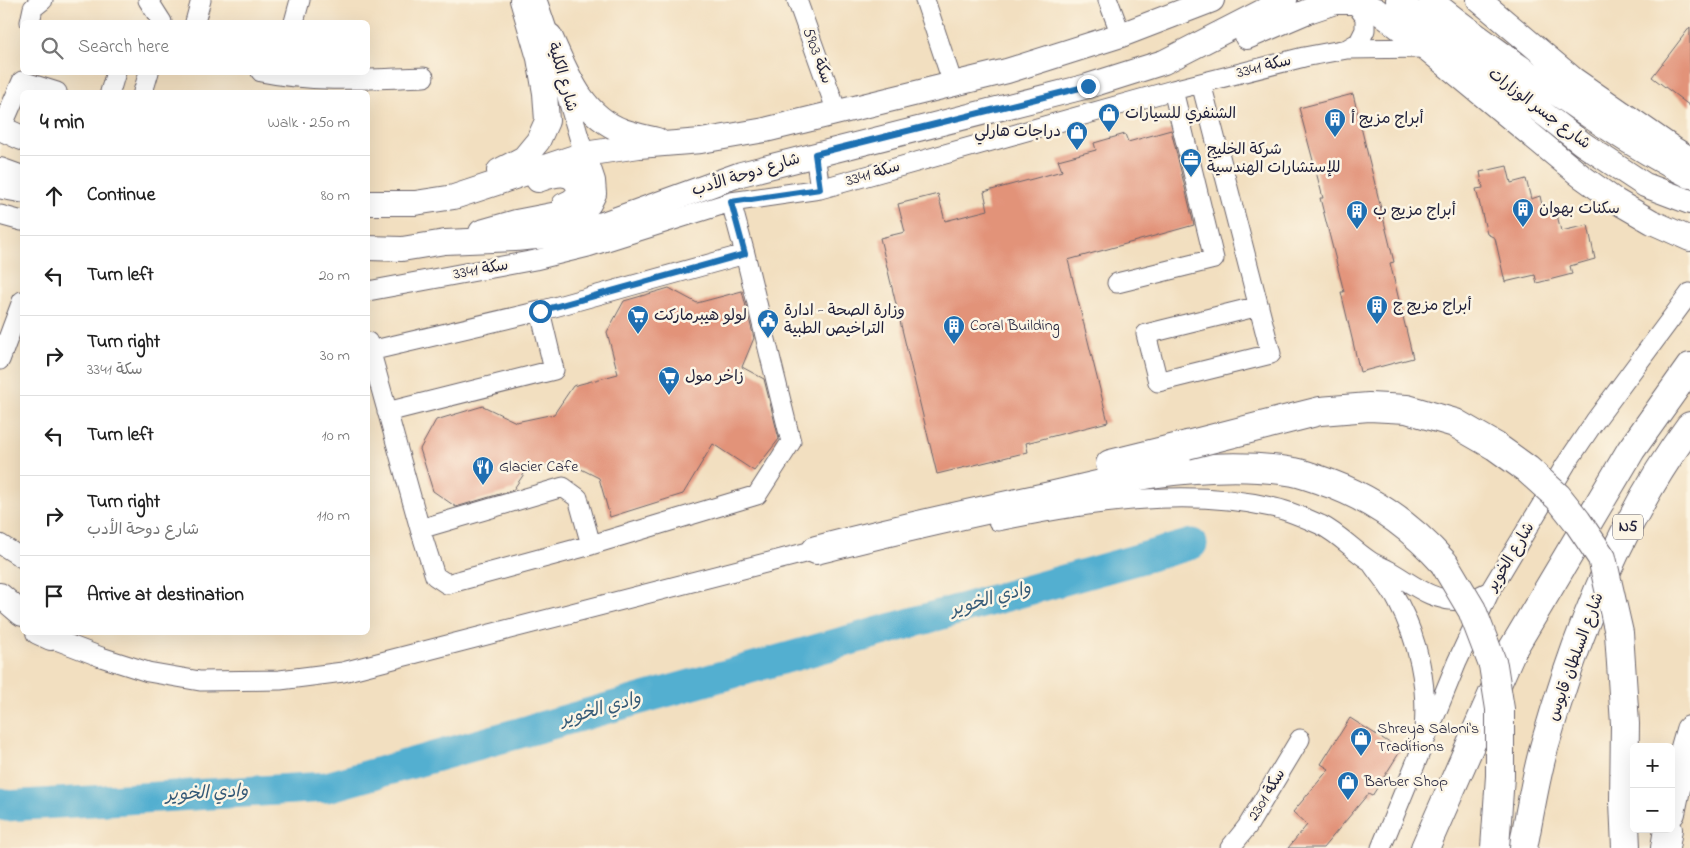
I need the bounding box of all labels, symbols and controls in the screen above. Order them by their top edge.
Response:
search box [20,20,370,75]
street label: سكة 5903 [796,25,838,87]
icon: search [38,34,66,62]
text: Search here [78,34,169,61]
street label: شارع الكلية [541,40,583,114]
street label: سكة 3341 [1234,49,1294,85]
street label: شارع جسر الوزارات [1483,62,1595,156]
route end [1077,75,1100,98]
shop icon: الشنفري للسيارات [1097,102,1121,133]
place label: الشنفري للسيارات [1125,102,1236,126]
building icon: أبراج مزيج أ [1323,107,1347,138]
place label: أبراج مزيج أ [1351,107,1424,131]
text: 4 min [40,108,84,138]
text: Walk · 250 m [267,111,350,135]
place label: دراجات هارلي [974,120,1061,145]
shop icon: دراجات هارلي [1065,120,1089,151]
place label: شركة الخليج للإستشارات الهندسية [1207,138,1341,180]
street label: شارع دوحة الأدب [689,147,803,203]
office icon: شركة الخليج للإستشارات الهندسية [1179,147,1203,178]
street label: سكة 3341 [843,155,903,193]
icon: ahead [40,182,68,210]
text: Continue [87,182,155,209]
text: 80 m [321,184,350,208]
building icon: سكنات بهوان [1511,197,1535,228]
place label: سكنات بهوان [1539,197,1620,221]
building icon: أبراج مزيج ب [1345,199,1369,230]
place label: أبراج مزيج ب [1373,199,1456,223]
street label: سكة 3341 [452,253,510,287]
icon: left [40,262,68,290]
text: Turn left [87,262,154,289]
text: 20 m [319,264,350,288]
building icon: أبراج مزيج ج [1365,294,1389,325]
place label: أبراج مزيج ج [1393,294,1471,318]
place label: وزارة الصحة - ادارة التراخيص الطبية [784,299,905,341]
route start [529,300,552,323]
supermarket icon: لولو هيبرماركت [626,304,650,335]
place label: لولو هيبرماركت [654,304,747,328]
public building icon: وزارة الصحة - ادارة التراخيص الطبية [756,308,780,339]
building icon: Coral Building [942,314,966,345]
place label: Coral Building [970,314,1060,338]
text: Turn right [87,329,160,356]
icon: right [40,342,68,370]
text: 30 m [320,344,350,368]
text: سكة 3341 [87,358,143,382]
supermarket icon: زاخر مول [657,365,681,396]
place label: زاخر مول [685,365,744,389]
icon: left [40,422,68,450]
text: Turn left [87,422,154,449]
text: 10 m [322,424,350,448]
restaurant icon: Glacier Cafe [471,455,495,486]
place label: Glacier Cafe [499,455,579,479]
text: Turn right [87,489,160,516]
icon: right [40,502,68,530]
text: 110 m [316,504,350,528]
road number: N5 [1613,514,1643,540]
text: شارع دوحة الأدب [87,518,199,542]
street label: شارع الخوير [1480,518,1541,598]
water label: وادي الخوير [946,576,1035,624]
icon: arrive [40,582,68,610]
text: Arrive at destination [87,582,244,609]
street label: شارع السلطان قابوس [1542,589,1610,725]
water label: وادي الخوير [556,686,645,734]
place label: Shreya Saloni's Traditions [1377,717,1479,759]
shop icon: Shreya Saloni's Traditions [1349,726,1373,757]
map controls [1630,743,1675,833]
button: + [1630,743,1675,788]
street label: سكة 2301 [1242,764,1292,826]
shop icon: Barber Shop [1336,770,1360,801]
place label: Barber Shop [1363,770,1448,794]
water label: وادي الخوير [163,779,249,809]
button: − [1630,788,1675,833]

